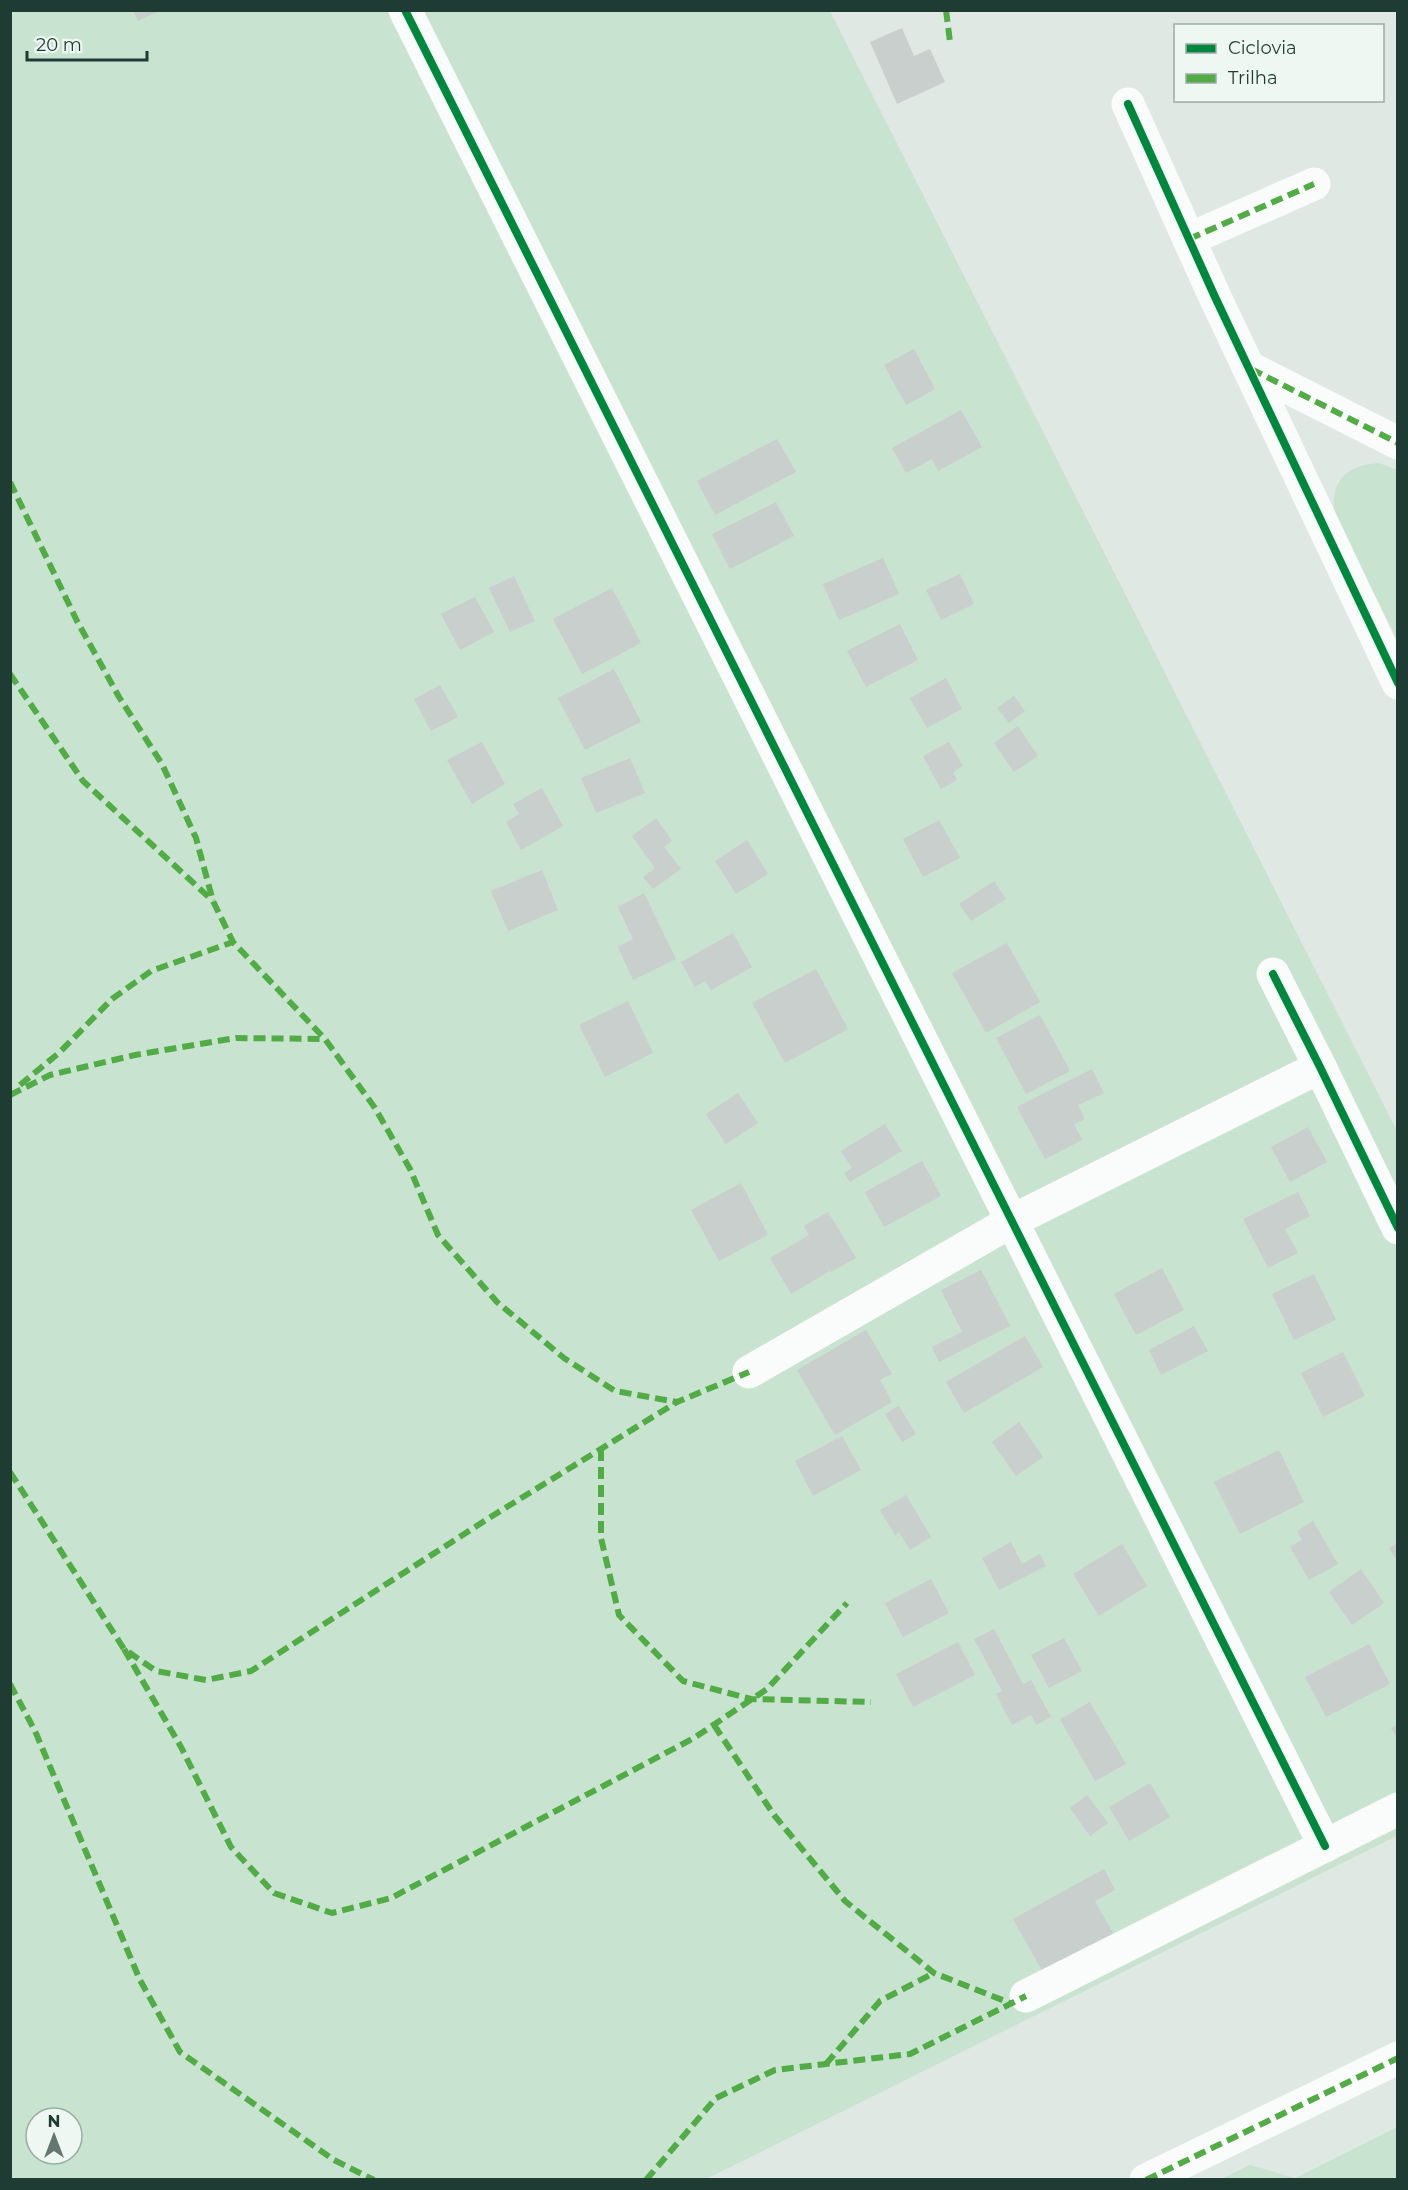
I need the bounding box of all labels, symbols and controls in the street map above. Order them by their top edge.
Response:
scale bar [27,24,147,62]
legend [1174,24,1384,102]
text: 20 m [36,34,82,56]
text: Ciclovia [1228,37,1297,59]
text: Trilha [1228,67,1278,89]
north arrow [24,2106,84,2166]
text: N [48,2112,60,2131]

